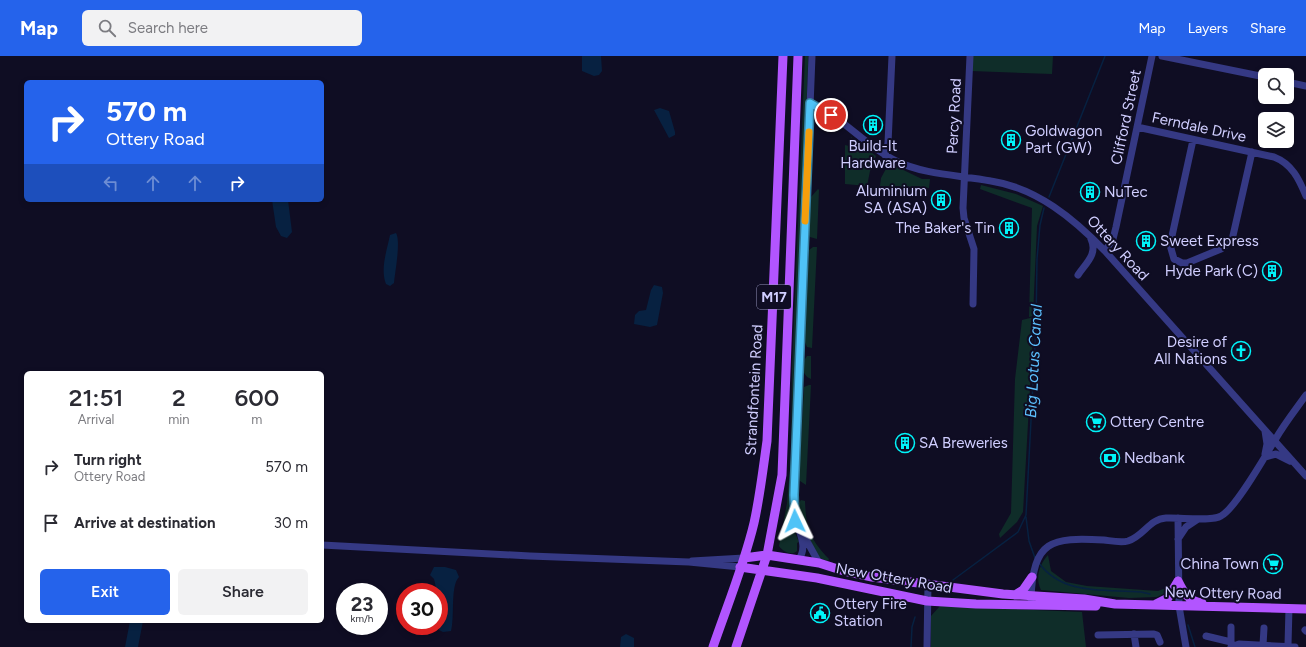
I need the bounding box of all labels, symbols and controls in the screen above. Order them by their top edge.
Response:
search box [82,10,362,46]
text: Map [20,17,58,40]
icon: search [96,17,118,39]
text: Search here [128,19,208,37]
text: Map [1138,20,1166,37]
text: Layers [1188,20,1228,37]
text: Share [1250,20,1286,37]
street label: Clifford Street [1107,67,1145,166]
map controls [1258,68,1294,148]
button: search [1258,68,1294,104]
street label: Percy Road [943,78,965,154]
text: 570 m [106,94,187,128]
icon: right [40,96,92,148]
pin [814,98,848,132]
icon: arrive [820,104,842,126]
street label: Ferndale Drive [1150,108,1248,146]
button: layers [1258,112,1294,148]
building icon: Build-It Hardware [862,114,884,136]
place label: Goldwagon Part (GW) [1025,122,1102,157]
text: Ottery Road [106,128,205,150]
building icon: Goldwagon Part (GW) [1000,129,1022,151]
place label: Build-It Hardware [840,137,906,172]
icon: left [100,172,122,194]
icon: ahead [142,172,164,194]
icon: ahead [184,172,206,194]
icon: right [226,172,248,194]
building icon: NuTec [1079,181,1101,203]
place label: Aluminium SA (ASA) [856,182,927,217]
place label: NuTec [1104,183,1148,201]
building icon: Aluminium SA (ASA) [930,189,952,211]
street label: Ottery Road [1083,212,1153,284]
building icon: The Baker's Tin [998,217,1020,239]
place label: The Baker's Tin [895,219,995,237]
building icon: Sweet Express [1135,230,1157,252]
place label: Sweet Express [1160,232,1259,250]
building icon: Hyde Park (C) [1261,260,1283,282]
place label: Hyde Park (C) [1165,262,1258,280]
road number: M17 [757,285,791,309]
water label: Big Lotus Canal [1021,303,1046,418]
street label: Strandfontein Road [742,324,766,456]
place label: Desire of All Nations [1154,333,1227,368]
church icon: Desire of All Nations [1230,340,1252,362]
text: 21:51 [69,383,123,412]
text: 2 [172,383,186,412]
text: 600 [234,383,279,412]
supermarket icon: Ottery Centre [1085,411,1107,433]
text: Arrival [78,412,114,427]
text: min [168,412,190,427]
text: m [251,412,262,427]
place label: Ottery Centre [1110,413,1204,431]
building icon: SA Breweries [894,432,916,454]
place label: SA Breweries [919,434,1008,452]
bank icon: Nedbank [1099,447,1121,469]
place label: Nedbank [1124,449,1185,467]
text: Turn right [74,451,142,469]
icon: right [40,456,62,478]
text: 570 m [265,458,308,476]
text: Ottery Road [74,469,145,484]
position arrow [774,500,816,542]
icon: arrive [40,512,62,534]
text: Arrive at destination [74,514,215,532]
text: 30 m [274,514,308,532]
supermarket icon: China Town [1262,553,1284,575]
place label: China Town [1181,555,1259,573]
street label: New Ottery Road [835,559,953,597]
button: Exit [40,569,170,615]
button: Share [178,569,308,615]
speed limit sign: 30 [396,583,448,635]
street label: New Ottery Road [1164,583,1282,603]
text: 23 [351,592,373,616]
place label: Ottery Fire Station [834,595,907,630]
public building icon: Ottery Fire Station [809,602,831,624]
text: km/h [351,612,373,625]

